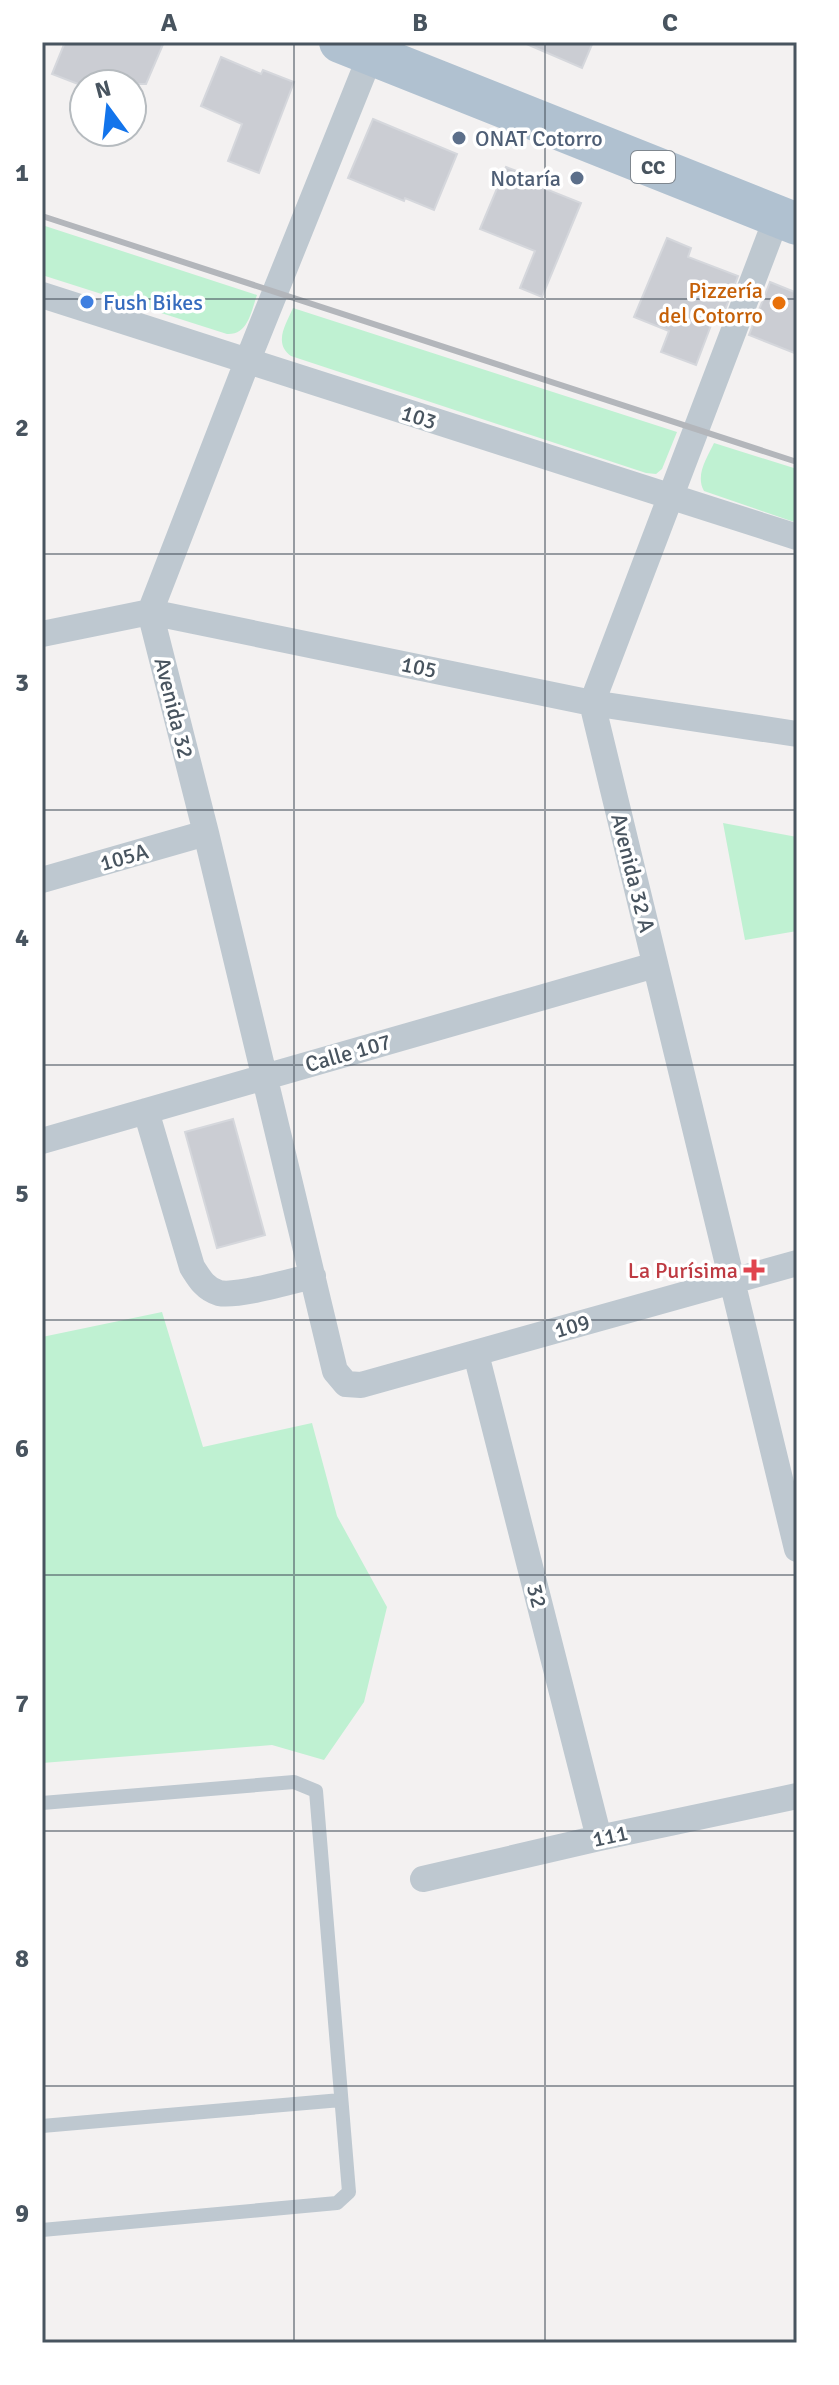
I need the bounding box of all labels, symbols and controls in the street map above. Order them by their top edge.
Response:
text: A [161,7,178,39]
text: B [412,7,428,39]
text: C [662,7,678,39]
north arrow [68,68,148,148]
text: N [92,74,114,104]
place label: ONAT Cotorro [475,125,603,152]
marker: ONAT Cotorro [450,129,468,147]
road number: CC [631,151,675,183]
text: 1 [15,157,29,189]
place label: Notaría [490,165,561,192]
marker: Notaría [568,169,586,187]
place label: Pizzería del Cotorro [659,277,763,329]
place label: Fush Bikes [103,289,203,316]
marker: Fush Bikes [78,293,96,311]
marker: Pizzería del Cotorro [770,294,788,312]
street label: 103 [398,399,440,435]
text: 2 [15,412,29,444]
street label: 105 [399,650,439,684]
street label: Avenida 32 [148,655,200,761]
text: 3 [15,667,29,699]
street label: Avenida 32 A [605,811,661,936]
street label: 105A [97,837,152,877]
text: 4 [15,922,29,954]
street label: Calle 107 [302,1028,394,1078]
text: 5 [15,1178,29,1210]
place label: La Purísima [628,1257,738,1284]
marker: La Purísima [745,1261,763,1279]
street label: 109 [551,1308,593,1344]
text: 6 [15,1433,29,1465]
street label: 32 [521,1581,553,1611]
text: 7 [15,1688,29,1720]
street label: 111 [590,1819,630,1853]
text: 8 [15,1943,29,1975]
text: 9 [15,2198,29,2230]

